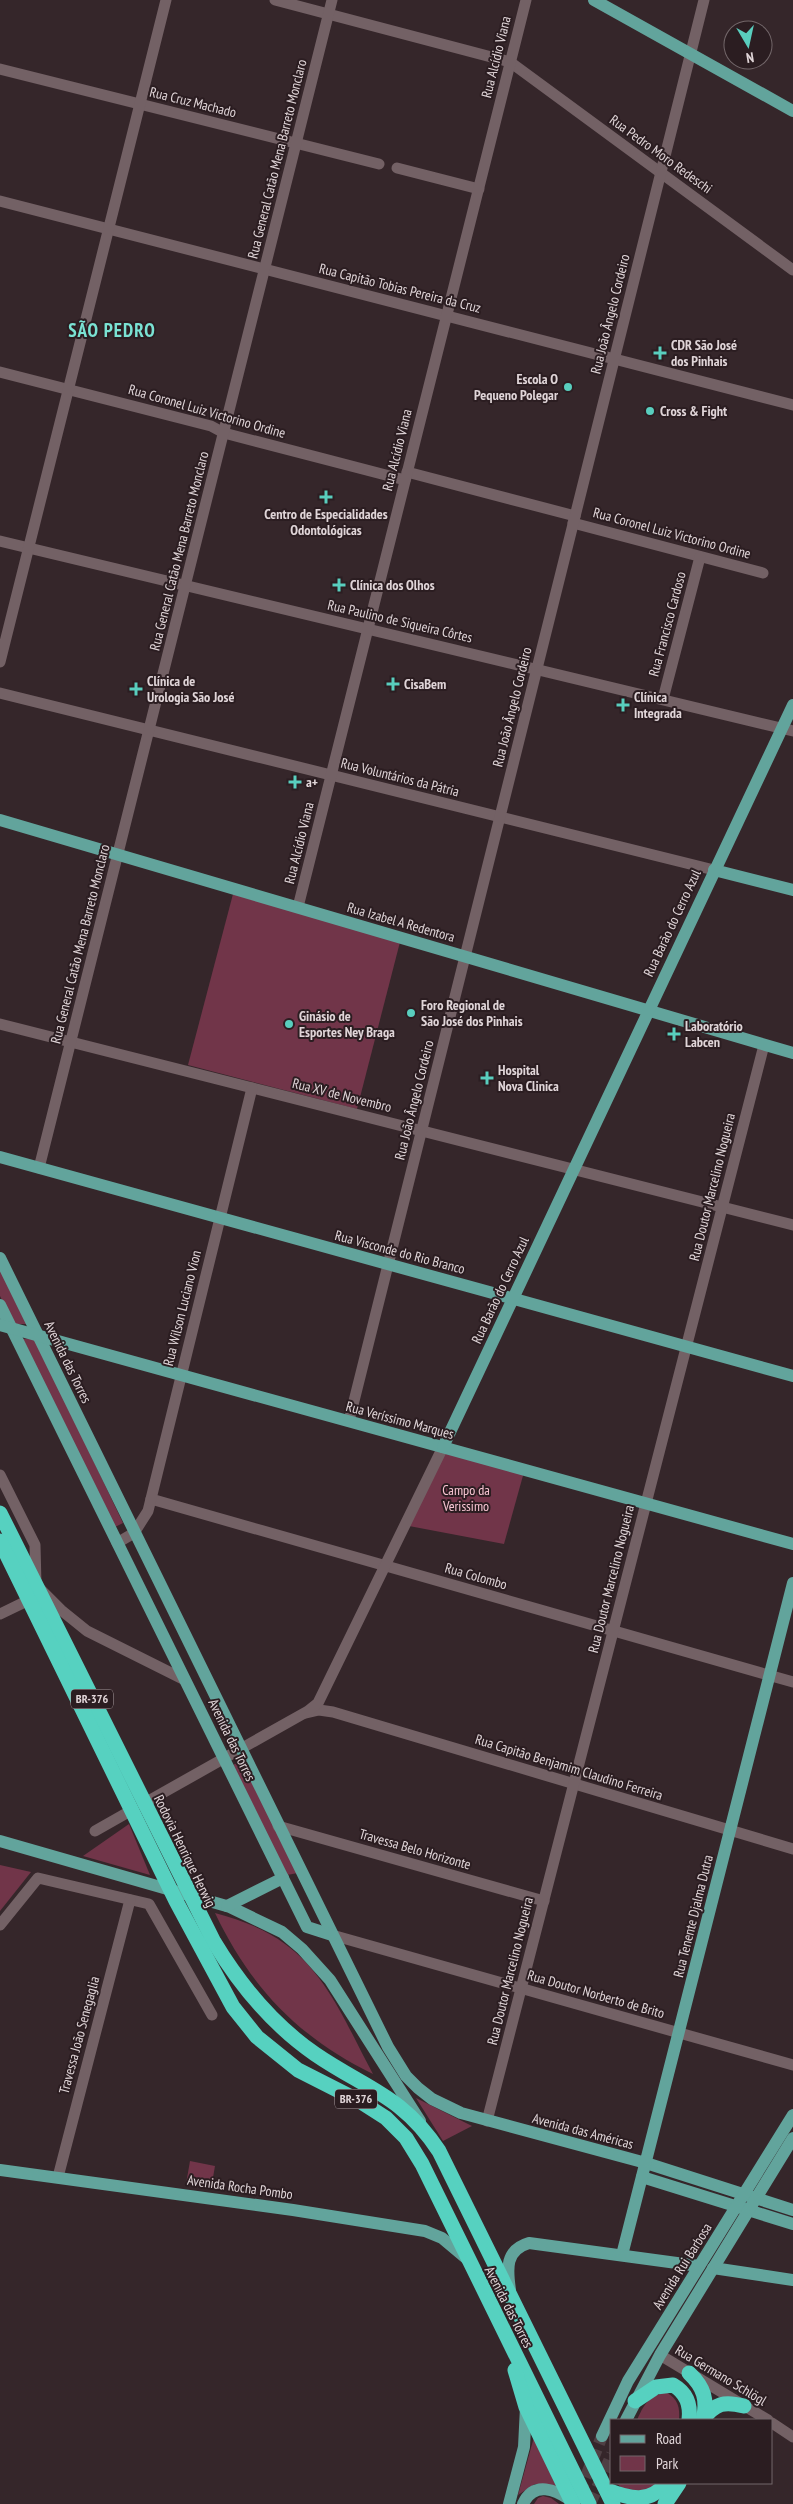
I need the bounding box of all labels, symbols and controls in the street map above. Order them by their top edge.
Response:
street label: Rua Alcídio Viana [477,14,515,100]
north arrow [723,20,773,70]
text: N [745,48,755,67]
street label: Rua General Catão Mena Barreto Monclaro [244,58,310,260]
street label: Rua Cruz Machado [148,83,238,121]
street label: Rua Pedro Moro Redeschi [606,111,716,197]
street label: Rua João Ângelo Cordeiro [586,252,634,376]
street label: Rua Capitão Tobias Pereira da Cruz [317,259,483,317]
district label: SÃO PEDRO [68,318,156,342]
place label: CDR São José dos Pinhais [671,336,737,370]
marker: CDR São José dos Pinhais [653,346,667,360]
place label: Escola O Pequeno Polegar [474,370,559,404]
street label: Rua Coronel Luiz Victorino Ordine [126,380,288,442]
marker: Escola O Pequeno Polegar [562,381,574,393]
place label: Cross & Fight [660,402,727,420]
marker: Cross & Fight [644,405,656,417]
street label: Rua Alcídio Viana [378,407,416,493]
street label: Rua General Catão Mena Barreto Monclaro [146,450,212,652]
marker: Centro de Especialidades Odontológicas [319,490,333,504]
street label: Rua Coronel Luiz Victorino Ordine [591,503,753,563]
place label: Centro de Especialidades Odontológicas [264,505,388,539]
street label: Rua Francisco Cardoso [644,570,690,678]
place label: Clínica dos Olhos [350,576,435,594]
marker: Clínica dos Olhos [332,578,346,592]
street label: Rua Paulino de Siqueira Côrtes [326,596,474,646]
street label: Rua João Ângelo Cordeiro [488,645,536,769]
place label: Clínica de Urologia São José [147,672,234,706]
place label: CisaBem [404,675,446,693]
marker: CisaBem [386,677,400,691]
marker: Clínica de Urologia São José [129,682,143,696]
place label: Clínica Integrada [634,688,682,722]
marker: Clínica Integrada [616,698,630,712]
street label: Rua Voluntários da Pátria [339,754,461,800]
place label: a+ [306,773,318,791]
marker: a+ [288,775,302,789]
street label: Rua Alcídio Viana [280,800,318,886]
street label: Rua General Catão Mena Barreto Monclaro [47,843,113,1045]
street label: Rua Barão do Cerro Azul [639,866,705,979]
street label: Rua Izabel A Redentora [345,898,457,946]
place label: Foro Regional de São José dos Pinhais [421,996,523,1030]
place label: Ginásio de Esportes Ney Braga [299,1007,395,1041]
marker: Foro Regional de São José dos Pinhais [405,1007,417,1019]
place label: Laboratório Labcen [685,1017,743,1051]
marker: Ginásio de Esportes Ney Braga [283,1018,295,1030]
marker: Laboratório Labcen [667,1027,681,1041]
street label: Rua João Ângelo Cordeiro [390,1038,438,1162]
place label: Hospital Nova Clinica [498,1061,559,1095]
marker: Hospital Nova Clinica [480,1071,494,1085]
street label: Rua XV de Novembro [291,1074,393,1116]
street label: Rua Doutor Marcelino Nogueira [685,1111,739,1263]
street label: Rua Visconde do Rio Branco [333,1226,467,1278]
street label: Rua Barão do Cerro Azul [467,1233,533,1346]
street label: Rua Wilson Luciano Vion [159,1248,205,1368]
street label: Avenida das Torres [40,1318,96,1406]
street label: Rua Veríssimo Marques [344,1397,456,1443]
park label: Campo da Verissimo [442,1481,490,1515]
street label: Rua Doutor Marcelino Nogueira [584,1503,638,1655]
street label: Rua Colombo [443,1559,509,1593]
road number: BR-376 [71,1690,113,1708]
street label: Avenida das Torres [204,1696,260,1784]
street label: Rua Capitão Benjamim Claudino Ferreira [473,1730,665,1804]
street label: Rodovia Henrique Herwig [150,1792,220,1910]
street label: Travessa Belo Horizonte [357,1824,473,1874]
street label: Rua Tenente Djalma Dutra [669,1853,717,1979]
street label: Rua Doutor Marcelino Nogueira [483,1895,537,2047]
street label: Rua Doutor Norberto de Brito [525,1966,667,2022]
street label: Travessa João Senegaglia [55,1974,103,2096]
road number: BR-376 [335,2090,377,2108]
street label: Avenida das Américas [530,2109,636,2153]
street label: Avenida Rocha Pombo [186,2171,294,2203]
street label: Avenida Rui Barbosa [648,2219,716,2313]
street label: Avenida das Torres [481,2263,537,2351]
street label: Rua Germano Schlögl [672,2341,771,2410]
legend [610,2419,773,2484]
text: Road [656,2429,682,2448]
text: Park [656,2454,678,2473]

